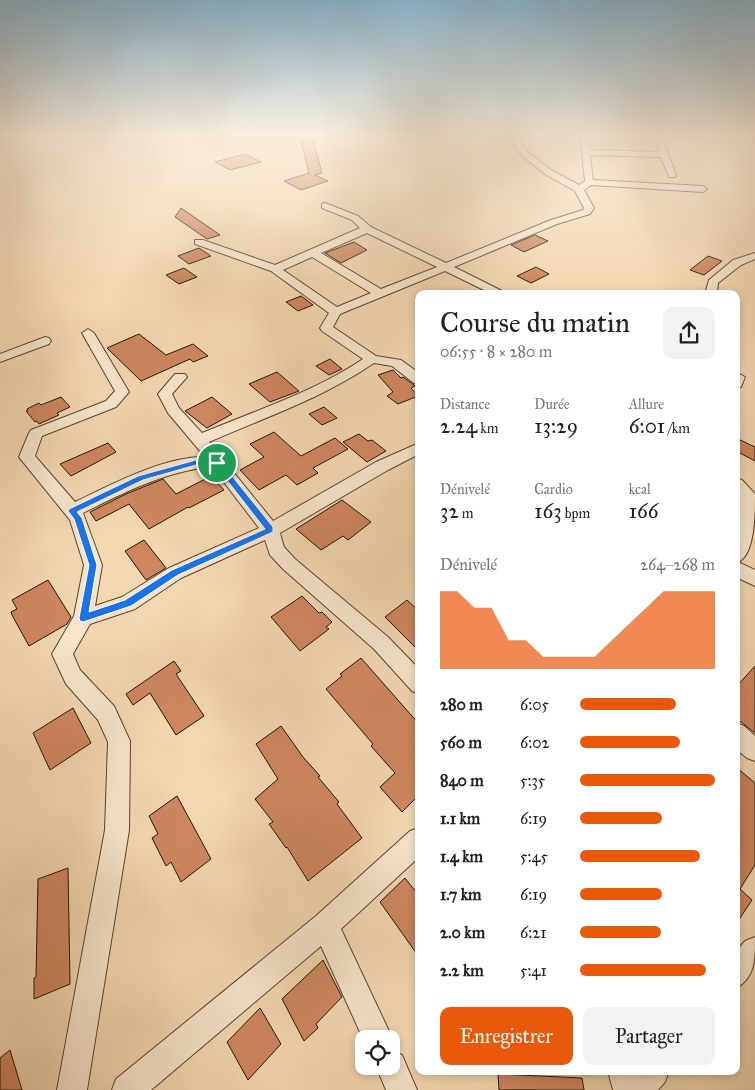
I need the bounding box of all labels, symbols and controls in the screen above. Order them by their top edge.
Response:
text: Course du matin [440,305,630,340]
button: share [663,307,715,359]
text: 06:55 · 8 × 280 m [440,342,552,361]
text: Distance [440,396,490,413]
text: Durée [534,396,570,413]
text: Allure [629,396,664,413]
text: 2.24 [440,413,477,439]
text: 13:29 [534,413,578,439]
text: 6:01 [629,413,665,439]
text: km [477,420,498,437]
text: /km [665,420,690,437]
pin [196,442,238,484]
icon: arrive [203,449,231,477]
text: Dénivelé [440,481,490,498]
text: Cardio [534,481,573,498]
text: kcal [629,481,651,498]
text: 32 [440,498,459,524]
text: 163 [534,498,562,524]
text: 166 [629,498,658,524]
text: m [459,505,474,522]
text: bpm [562,505,590,522]
text: Dénivelé [440,555,497,574]
text: 264–268 m [640,555,715,574]
text: 280 m [440,695,483,714]
text: 6:05 [520,695,549,714]
text: 560 m [440,733,482,752]
text: 6:02 [520,733,549,752]
text: 840 m [440,771,484,790]
text: 5:35 [520,771,545,790]
text: 1.1 km [440,809,480,828]
text: 6:19 [520,809,547,828]
text: 1.4 km [440,847,483,866]
text: 5:45 [520,847,548,866]
text: 1.7 km [440,885,482,904]
text: 6:19 [520,885,547,904]
text: 2.0 km [440,923,485,942]
text: 6:21 [520,923,546,942]
text: 2.2 km [440,961,484,980]
text: 5:41 [520,961,547,980]
button: Enregistrer [440,1007,573,1065]
button: Partager [583,1007,715,1065]
map controls [355,1030,400,1075]
button: locate [355,1030,400,1075]

